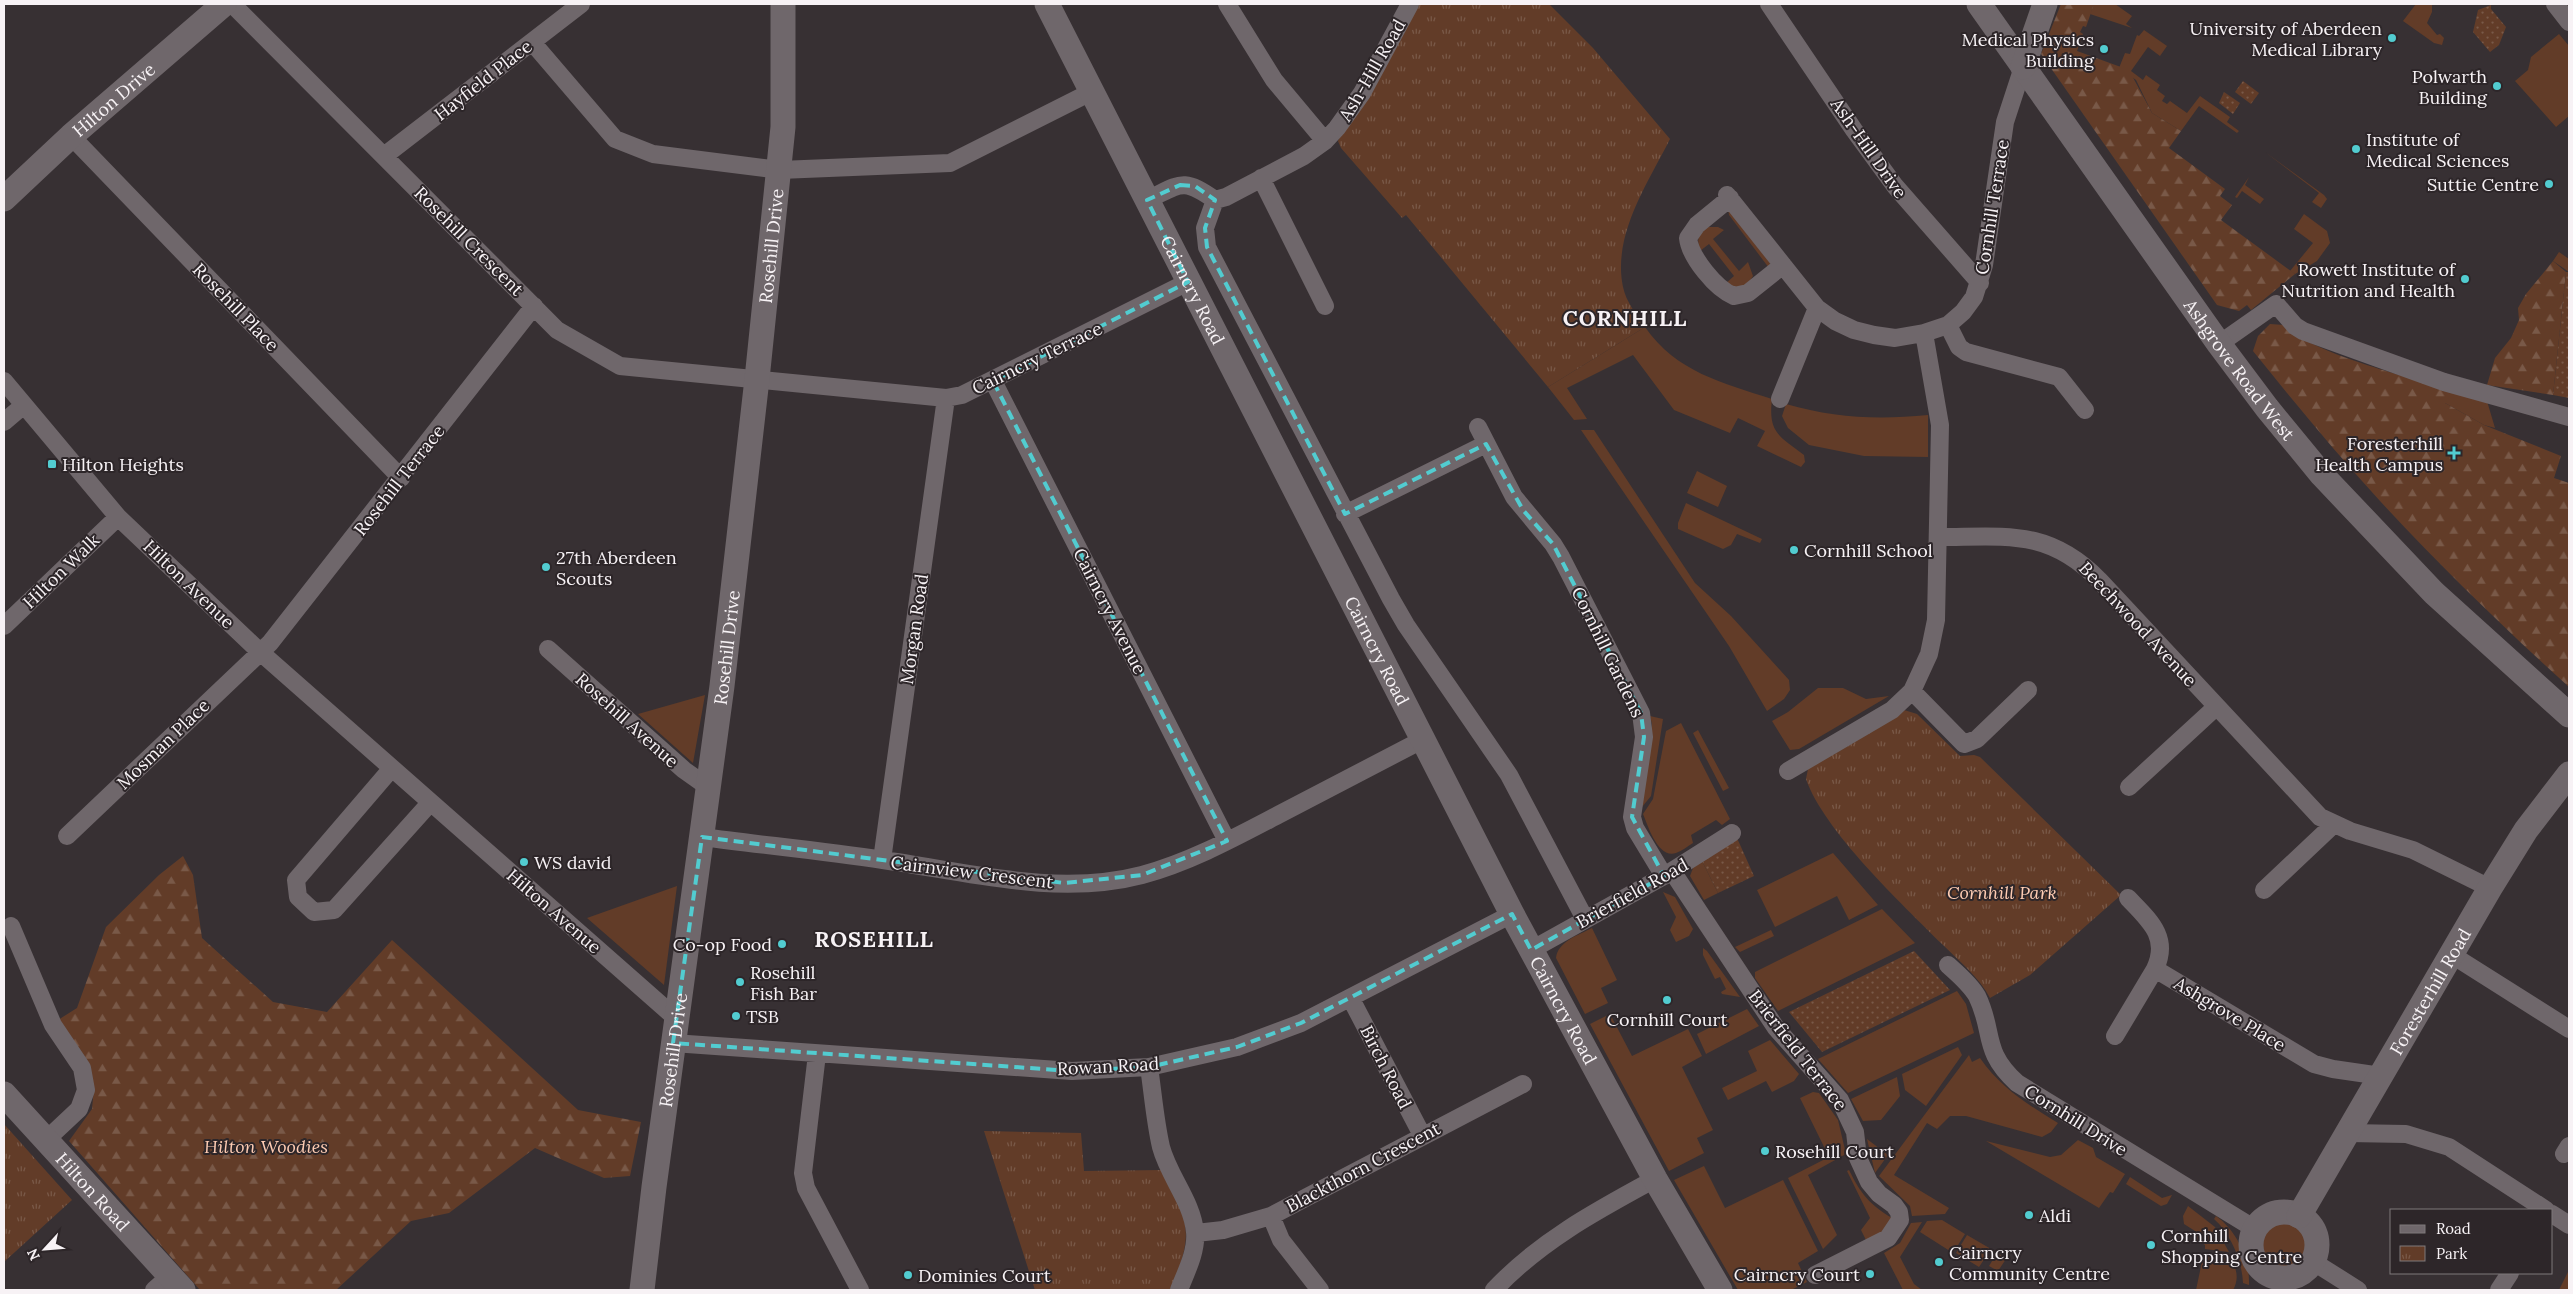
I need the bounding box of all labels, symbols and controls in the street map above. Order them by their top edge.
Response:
street label: Ash-Hill Road [1333,15,1411,126]
place label: University of Aberdeen Medical Library [2189,17,2382,61]
place label: Medical Physics Building [1961,28,2095,72]
marker: University of Aberdeen Medical Library [2386,32,2398,44]
street label: Hayfield Place [429,34,537,125]
marker: Medical Physics Building [2098,43,2110,55]
street label: Hilton Drive [67,57,160,141]
place label: Polwarth Building [2412,65,2488,109]
marker: Polwarth Building [2491,80,2503,92]
street label: Ash-Hill Drive [1825,92,1912,203]
place label: Institute of Medical Sciences [2366,128,2509,172]
street label: Cornhill Terrace [1970,138,2014,276]
marker: Institute of Medical Sciences [2350,143,2362,155]
place label: Suttie Centre [2427,173,2539,196]
marker: Suttie Centre [2543,178,2555,190]
street label: Rosehill Crescent [409,181,529,301]
street label: Rosehill Drive [753,187,788,305]
street label: Cairncry Road [1156,231,1231,348]
street label: Rosehill Place [188,258,284,356]
place label: Rowett Institute of Nutrition and Health [2281,258,2457,302]
marker: Rowett Institute of Nutrition and Health [2459,273,2471,285]
street label: Ashgrove Road West [2179,294,2300,445]
district label: CORNHILL [1563,304,1687,332]
street label: Cairncry Terrace [968,316,1106,399]
street label: Rosehill Terrace [349,420,450,540]
place label: Foresterhill Health Campus [2315,432,2443,476]
marker: Foresterhill Health Campus [2447,446,2461,460]
place label: Hilton Heights [62,453,184,476]
marker: Hilton Heights [46,458,58,470]
street label: Hilton Walk [18,528,105,613]
street label: Hilton Avenue [139,535,240,633]
place label: Cornhill School [1804,539,1933,562]
street label: Cairncry Avenue [1068,544,1152,678]
marker: Cornhill School [1788,544,1800,556]
place label: 27th Aberdeen Scouts [556,546,677,590]
street label: Beechwood Avenue [2074,557,2202,691]
marker: 27th Aberdeen Scouts [540,561,552,573]
street label: Morgan Road [895,572,933,686]
street label: Cornhill Gardens [1566,583,1650,721]
street label: Rosehill Drive [708,589,744,706]
street label: Cairncry Road [1340,592,1415,709]
street label: Rosehill Avenue [571,668,684,773]
street label: Mosman Place [112,694,215,794]
place label: WS david [534,851,612,874]
street label: Cairnview Crescent [889,851,1055,893]
street label: Brierfield Road [1572,853,1692,933]
marker: WS david [518,856,530,868]
street label: Hilton Avenue [502,864,606,959]
park label: Cornhill Park [1947,881,2057,904]
street label: Foresterhill Road [2384,924,2476,1059]
district label: ROSEHILL [814,925,934,953]
place label: Co-op Food [673,933,772,956]
marker: Co-op Food [776,938,788,950]
street label: Cairncry Road [1525,952,1602,1068]
place label: Rosehill Fish Bar [750,961,817,1005]
street label: Ashgrove Place [2169,971,2290,1056]
marker: Rosehill Fish Bar [734,976,746,988]
street label: Brierfield Terrace [1744,985,1853,1115]
street label: Rosehill Drive [653,991,692,1109]
marker: Cornhill Court [1661,994,1673,1006]
place label: TSB [746,1005,779,1028]
place label: Cornhill Court [1607,1008,1727,1031]
marker: TSB [730,1010,742,1022]
street label: Birch Road [1355,1021,1417,1113]
street label: Rowan Road [1056,1052,1160,1080]
street label: Cornhill Drive [2020,1079,2132,1161]
street label: Blackthorn Crescent [1282,1117,1444,1217]
park label: Hilton Woodies [204,1135,328,1158]
place label: Rosehill Court [1775,1140,1894,1163]
marker: Rosehill Court [1759,1145,1771,1157]
street label: Hilton Road [51,1147,135,1236]
place label: Aldi [2038,1204,2071,1227]
marker: Aldi [2023,1209,2035,1221]
legend [2390,1209,2553,1274]
text: Road [2436,1219,2471,1238]
north arrow [20,1224,70,1274]
place label: Cornhill Shopping Centre [2161,1224,2302,1268]
marker: Cornhill Shopping Centre [2145,1239,2157,1251]
place label: Cairncry Community Centre [1949,1241,2110,1285]
text: Park [2436,1244,2467,1263]
text: N [23,1246,44,1264]
marker: Cairncry Community Centre [1933,1256,1945,1268]
place label: Cairncry Court [1734,1263,1860,1286]
place label: Dominies Court [918,1264,1051,1287]
marker: Cairncry Court [1864,1268,1876,1280]
marker: Dominies Court [902,1269,914,1281]

